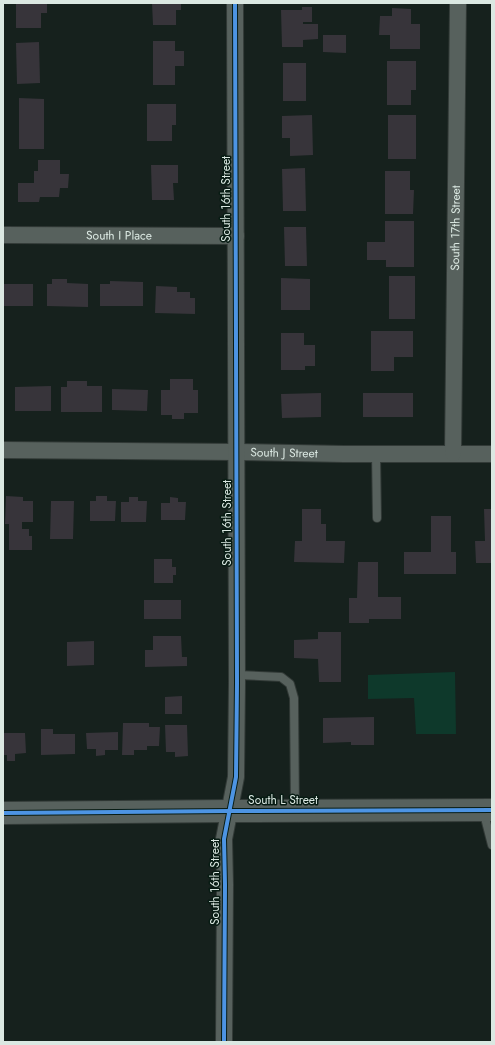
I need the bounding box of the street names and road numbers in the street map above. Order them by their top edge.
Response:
street label: South 16th Street [217,156,235,242]
street label: South 17th Street [446,185,465,271]
street label: South I Place [86,226,152,245]
street label: South J Street [250,443,318,463]
street label: South 16th Street [218,480,236,566]
street label: South L Street [248,791,318,809]
street label: South 16th Street [206,839,224,925]

